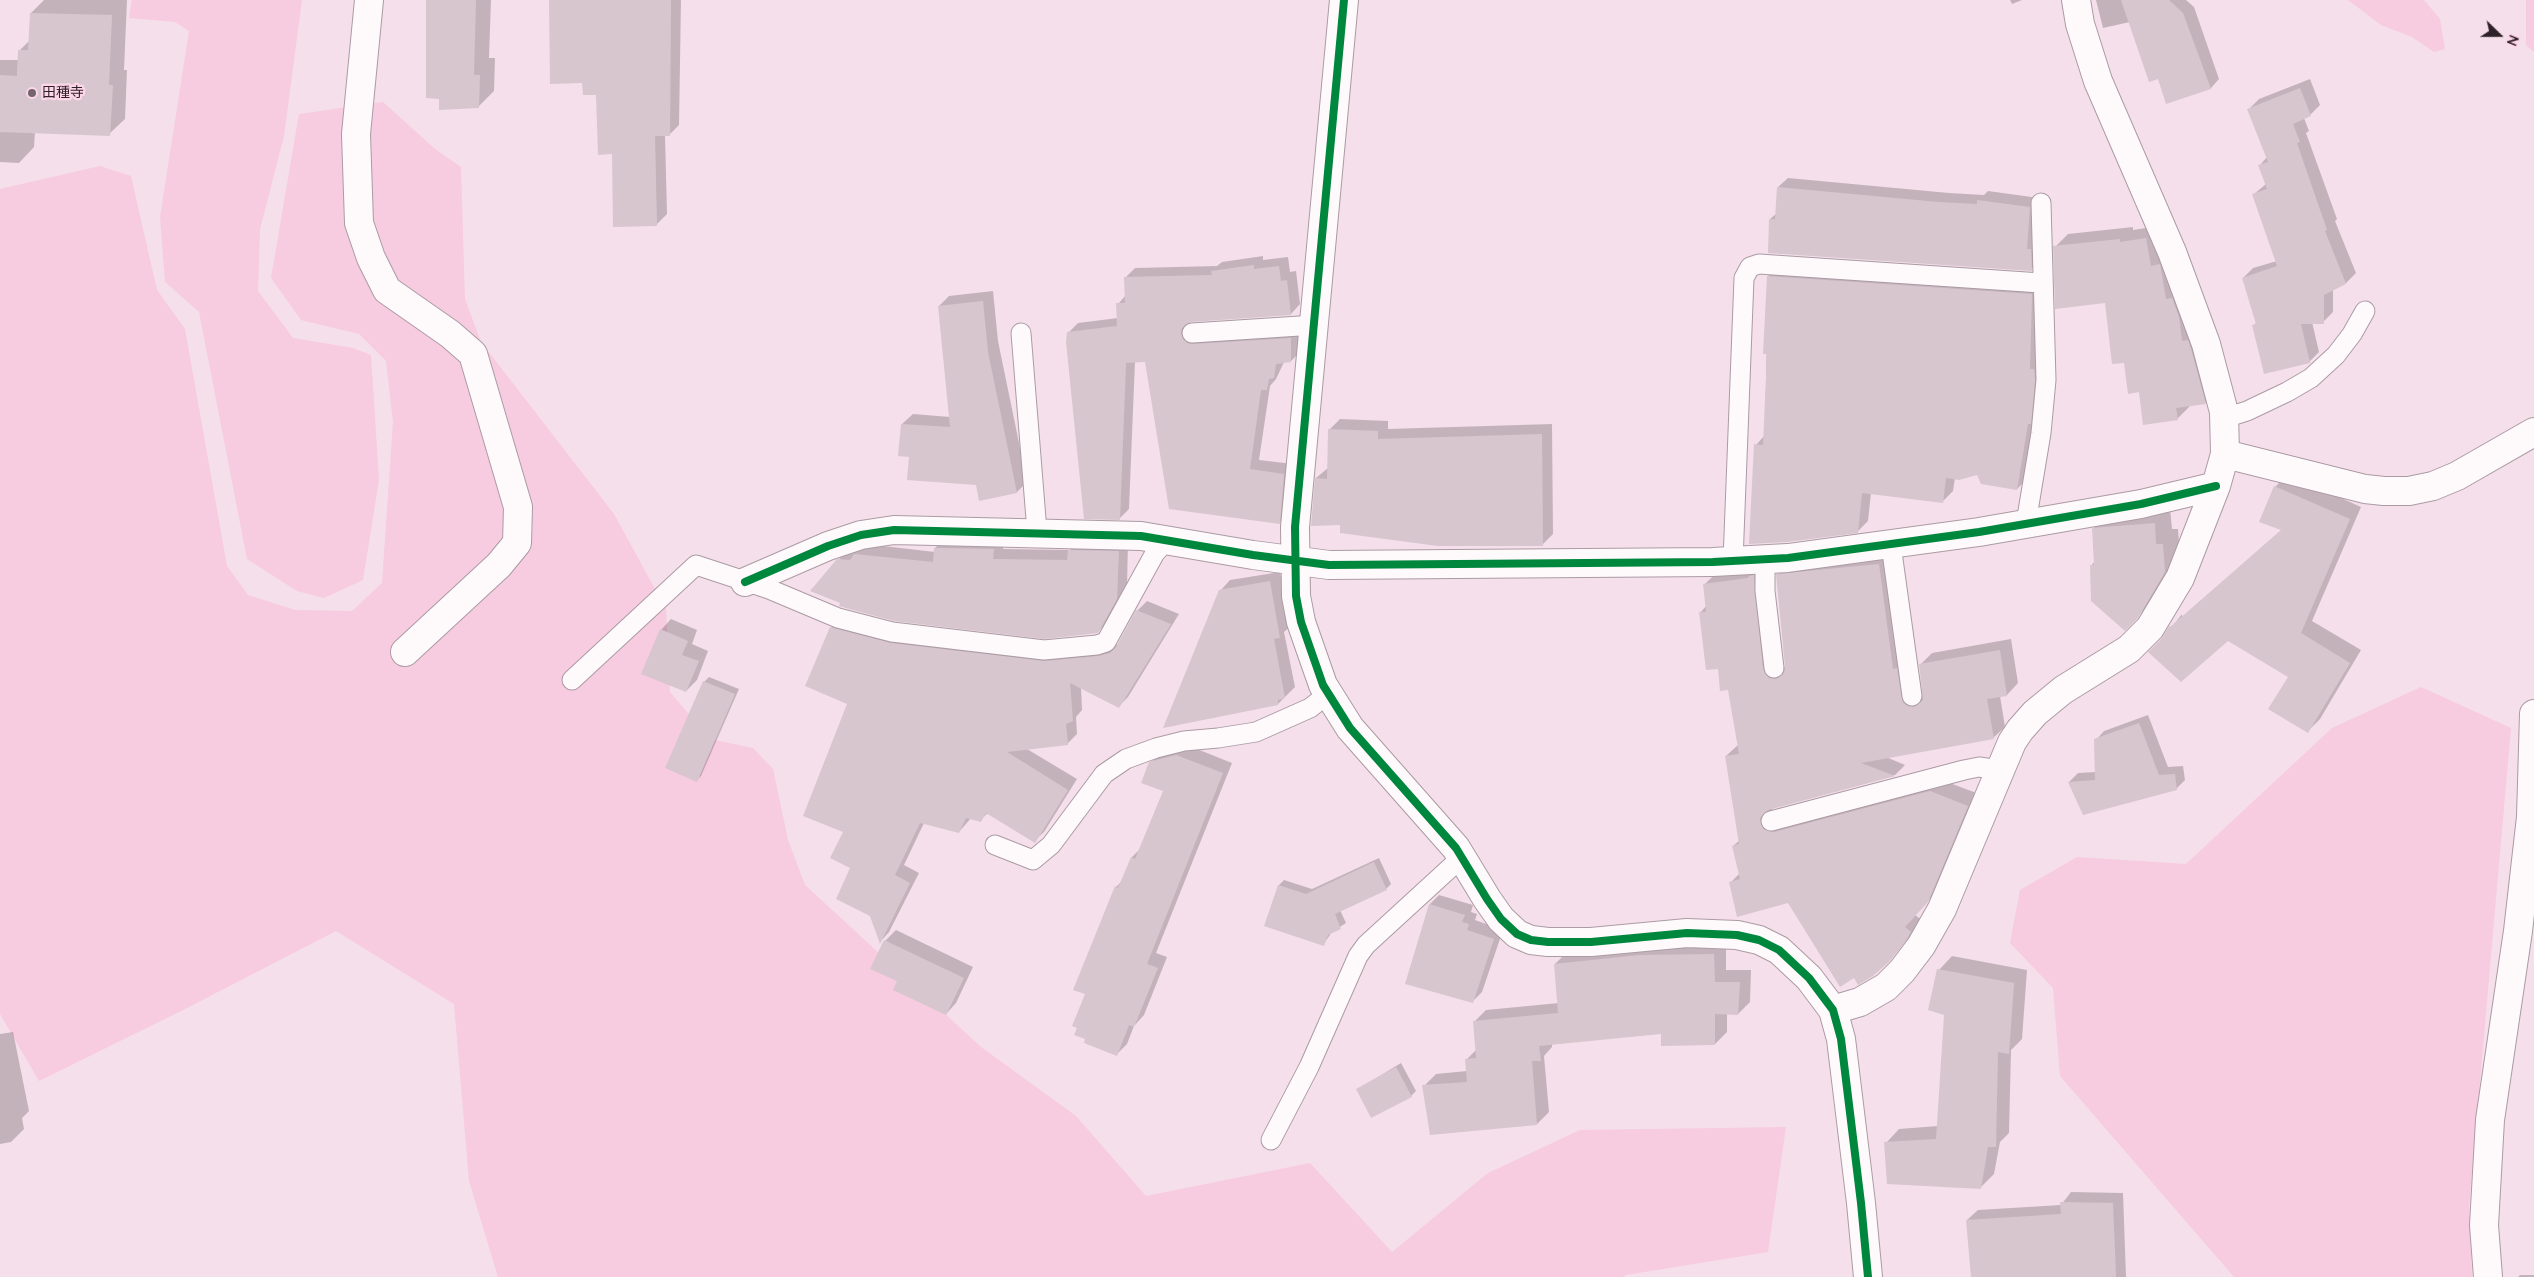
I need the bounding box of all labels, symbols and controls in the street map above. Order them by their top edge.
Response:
north arrow [2474,10,2524,60]
text: N [2503,32,2523,49]
place label: 田種寺 [42,85,84,101]
marker: 田種寺 [26,87,38,99]

